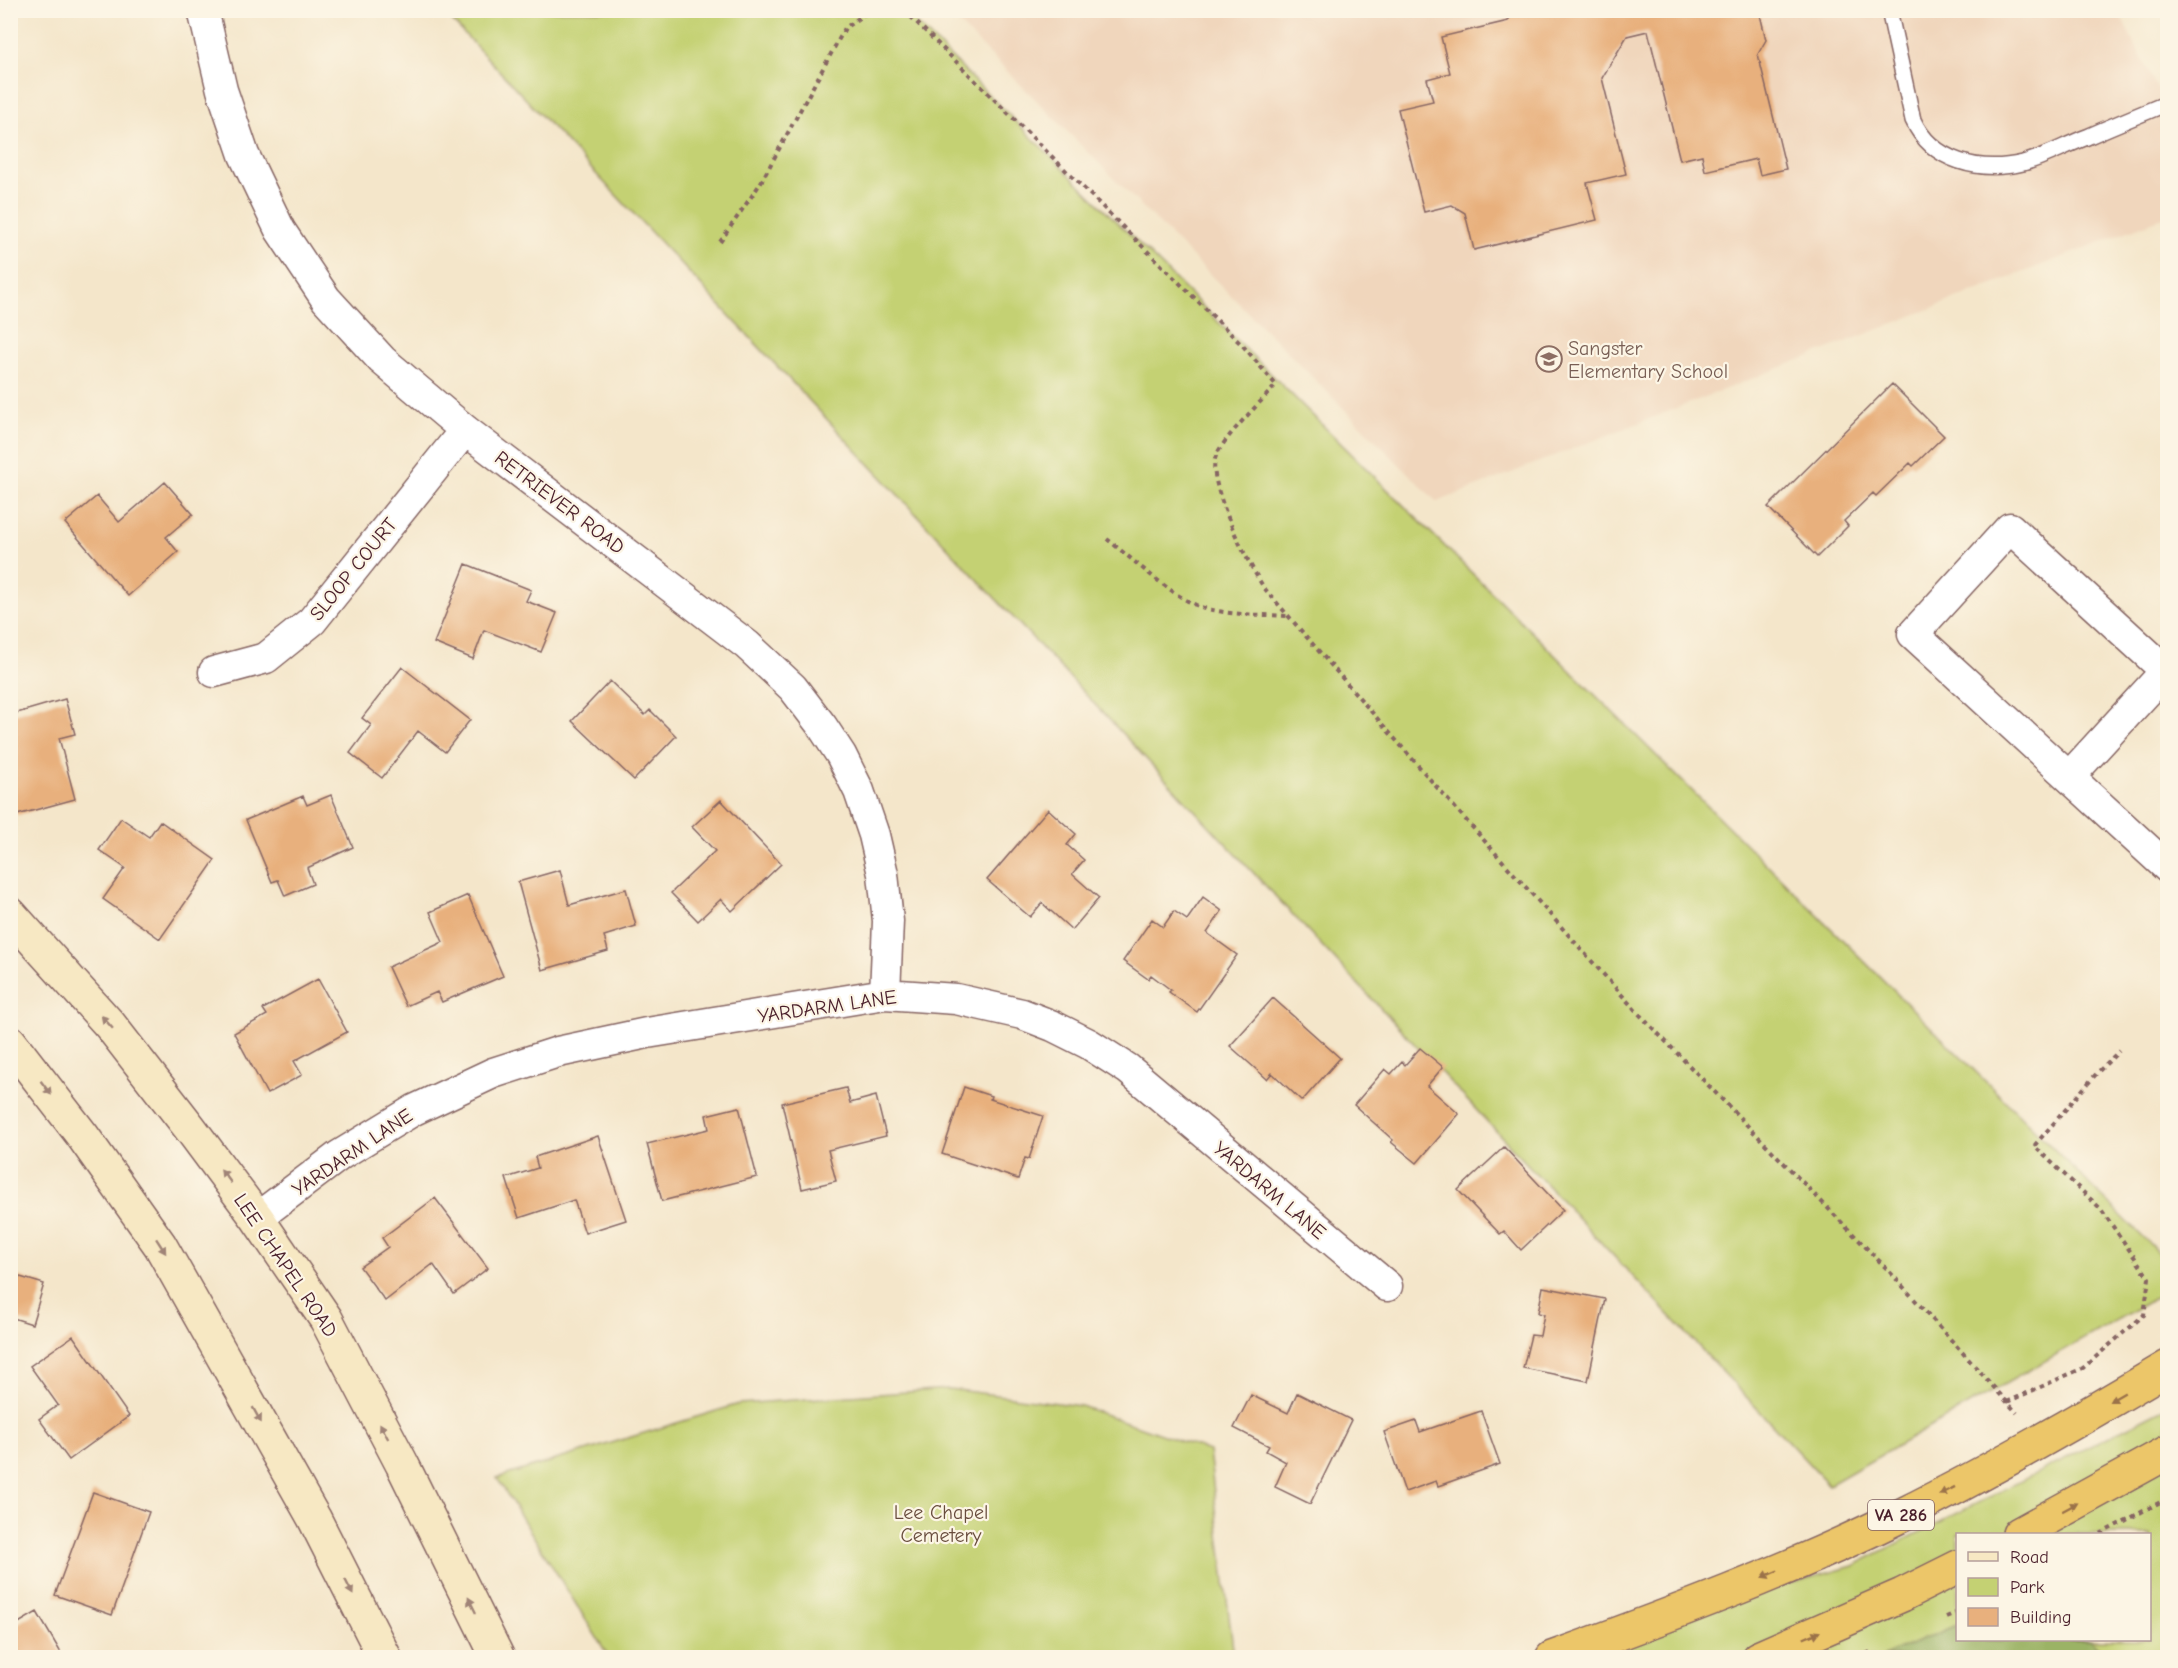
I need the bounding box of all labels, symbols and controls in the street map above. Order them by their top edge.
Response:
place label: Sangster Elementary School [1568,337,1728,383]
school or university icon: Sangster Elementary School [1534,344,1564,374]
street label: RETRIEVER ROAD [490,446,629,559]
street label: SLOOP COURT [305,513,402,625]
street label: YARDARM LANE [756,985,898,1028]
one-way arrow [101,1015,114,1030]
one-way arrow [40,1080,52,1096]
street label: YARDARM LANE [288,1104,417,1201]
street label: YARDARM LANE [1209,1137,1331,1244]
one-way arrow [221,1169,233,1184]
street label: LEE CHAPEL ROAD [229,1189,342,1341]
one-way arrow [155,1238,166,1254]
one-way arrow [2109,1391,2125,1402]
one-way arrow [252,1407,262,1424]
one-way arrow [379,1422,389,1439]
one-way arrow [1938,1486,1956,1496]
road number: VA 286 [1868,1500,1934,1530]
park label: Lee Chapel Cemetery [894,1501,988,1547]
one-way arrow [2062,1502,2079,1512]
legend [1956,1533,2151,1641]
text: Road [2010,1547,2049,1568]
one-way arrow [1761,1569,1779,1579]
text: Park [2010,1577,2045,1598]
one-way arrow [345,1579,354,1596]
one-way arrow [467,1597,476,1614]
text: Building [2010,1607,2072,1628]
one-way arrow [1804,1630,1822,1640]

